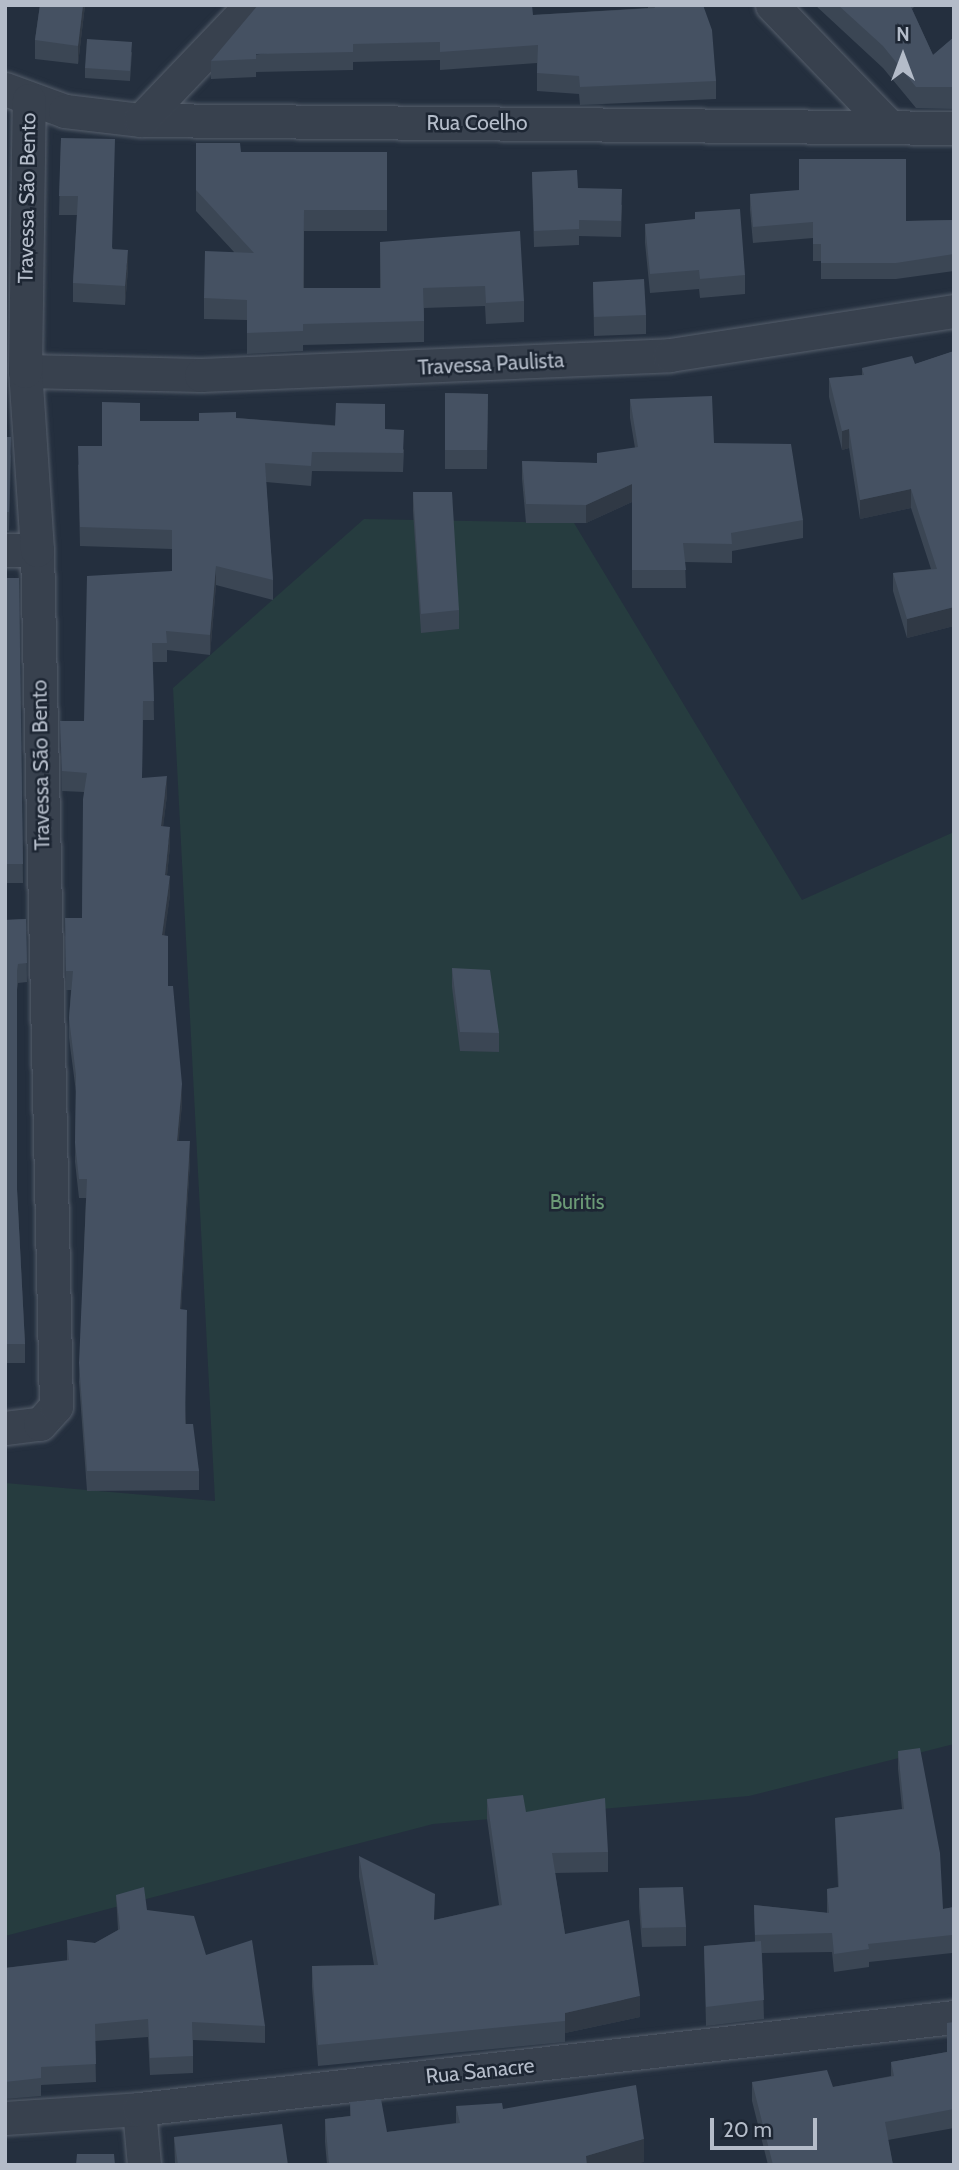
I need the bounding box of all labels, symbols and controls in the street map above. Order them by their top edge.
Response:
north arrow [868,21,938,91]
text: N [896,23,910,46]
street label: Rua Coelho [426,110,528,136]
street label: Travessa São Bento [13,112,41,284]
street label: Travessa Paulista [417,348,565,380]
street label: Travessa São Bento [27,679,55,851]
park label: Buritis [550,1189,604,1215]
street label: Rua Sanacre [424,2053,536,2089]
scale bar [714,2104,821,2148]
text: 20 m [723,2117,772,2142]

